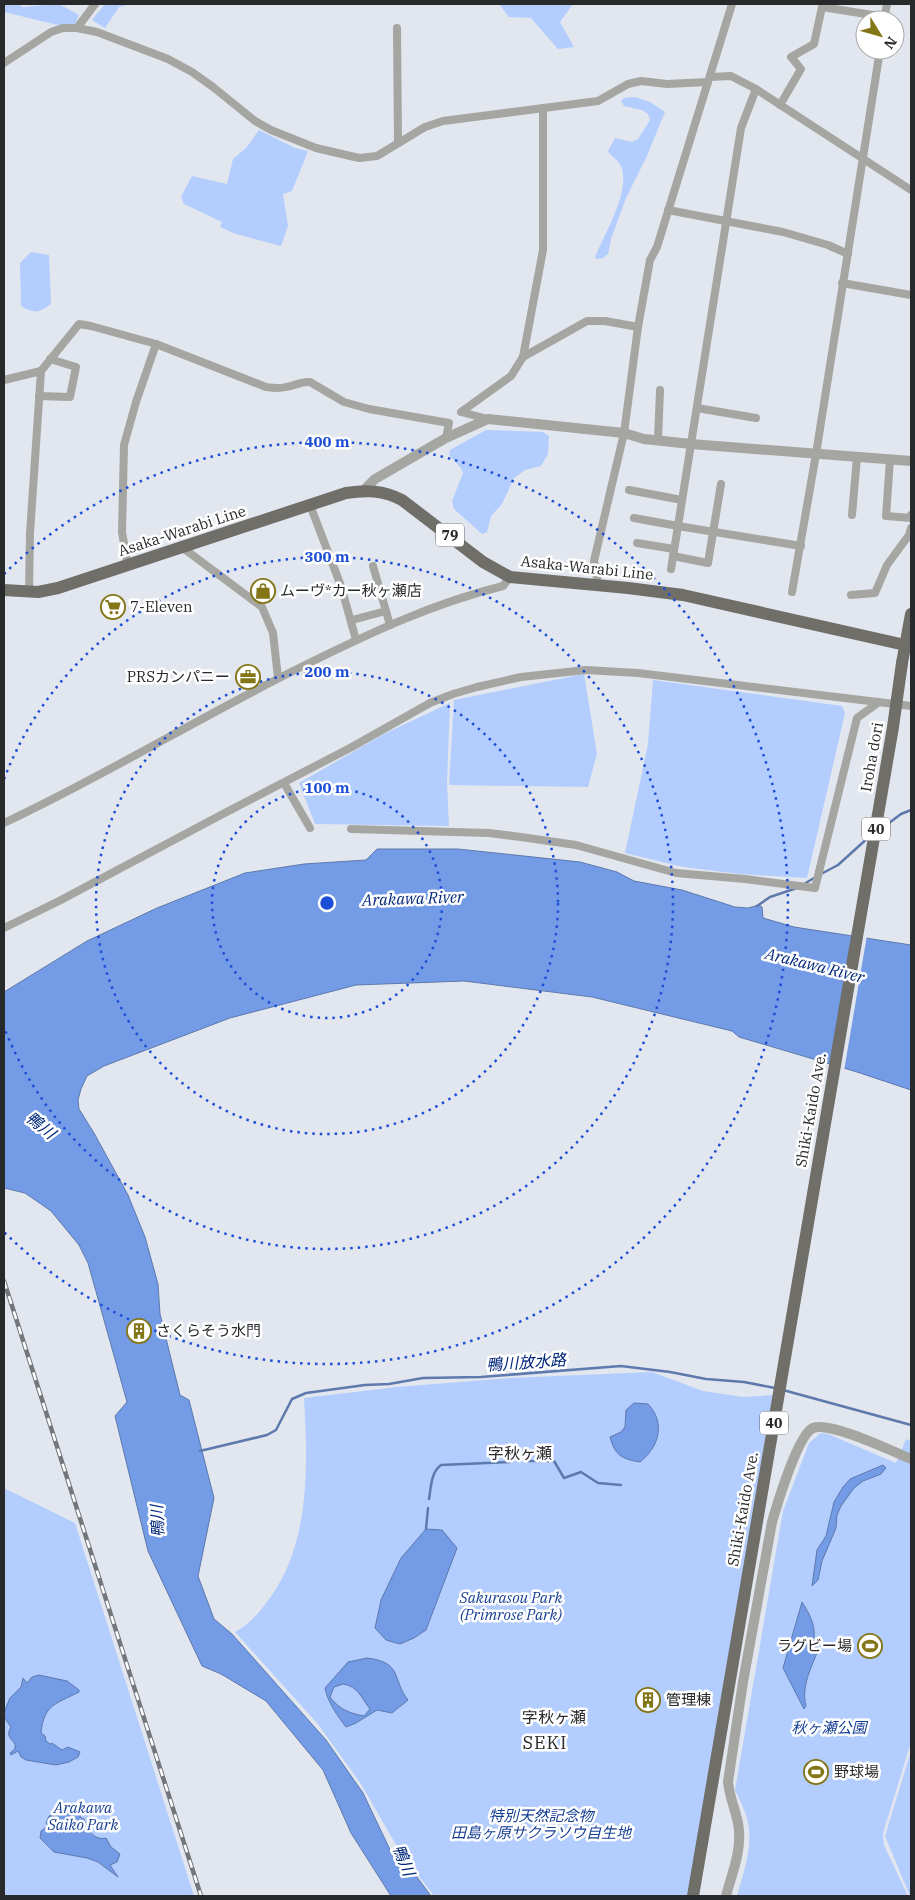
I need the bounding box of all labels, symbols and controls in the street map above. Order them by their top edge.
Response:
north arrow [855,10,905,60]
text: N [880,33,901,53]
text: 400 m [304,432,350,451]
street label: Asaka-Warabi Line [116,501,248,560]
road number: 79 [436,524,464,546]
text: 300 m [304,547,350,566]
street label: Asaka-Warabi Line [520,551,654,584]
shop icon: ムーヴ*カー秋ヶ瀬店 [250,578,276,604]
place label: ムーヴ*カー秋ヶ瀬店 [280,581,422,600]
supermarket icon: 7-Eleven [100,594,126,620]
place label: 7-Eleven [130,597,193,616]
text: 200 m [304,662,350,681]
office icon: PRSカンパニー [235,664,261,690]
place label: PRSカンパニー [127,667,230,686]
street label: Iroha dori [856,720,887,793]
text: 100 m [304,778,350,797]
road number: 40 [862,818,890,841]
water label: Arakawa River [361,886,465,910]
centre of rings [318,894,336,912]
water label: Arakawa River [762,943,868,987]
street label: Shiki-Kaido Ave. [791,1051,830,1169]
water label: 鴨川 [22,1107,61,1144]
building icon: さくらそう水門 [126,1318,152,1344]
place label: さくらそう水門 [156,1321,261,1340]
water label: 鴨川放水路 [485,1349,569,1375]
road number: 40 [760,1412,788,1435]
district label: 字秋ヶ瀬 [488,1443,552,1463]
street label: Shiki-Kaido Ave. [723,1450,762,1568]
water label: 鴨川 [146,1503,168,1538]
park label: Sakurasou Park (Primrose Park) [458,1588,563,1624]
sports icon: ラグビー場 [857,1633,883,1659]
place label: ラグビー場 [777,1636,852,1655]
building icon: 管理棟 [635,1687,661,1713]
place label: 管理棟 [666,1690,711,1709]
district label: 字秋ヶ瀬 [522,1707,586,1727]
park label: 秋ヶ瀬公園 [791,1718,868,1737]
district label: SEKI [522,1731,568,1754]
sports icon: 野球場 [803,1759,829,1785]
place label: 野球場 [834,1762,879,1781]
park label: Arakawa Saiko Park [47,1798,118,1834]
park label: 特別天然記念物 田島ヶ原サクラソウ自生地 [451,1806,633,1842]
water label: 鴨川 [389,1841,420,1880]

